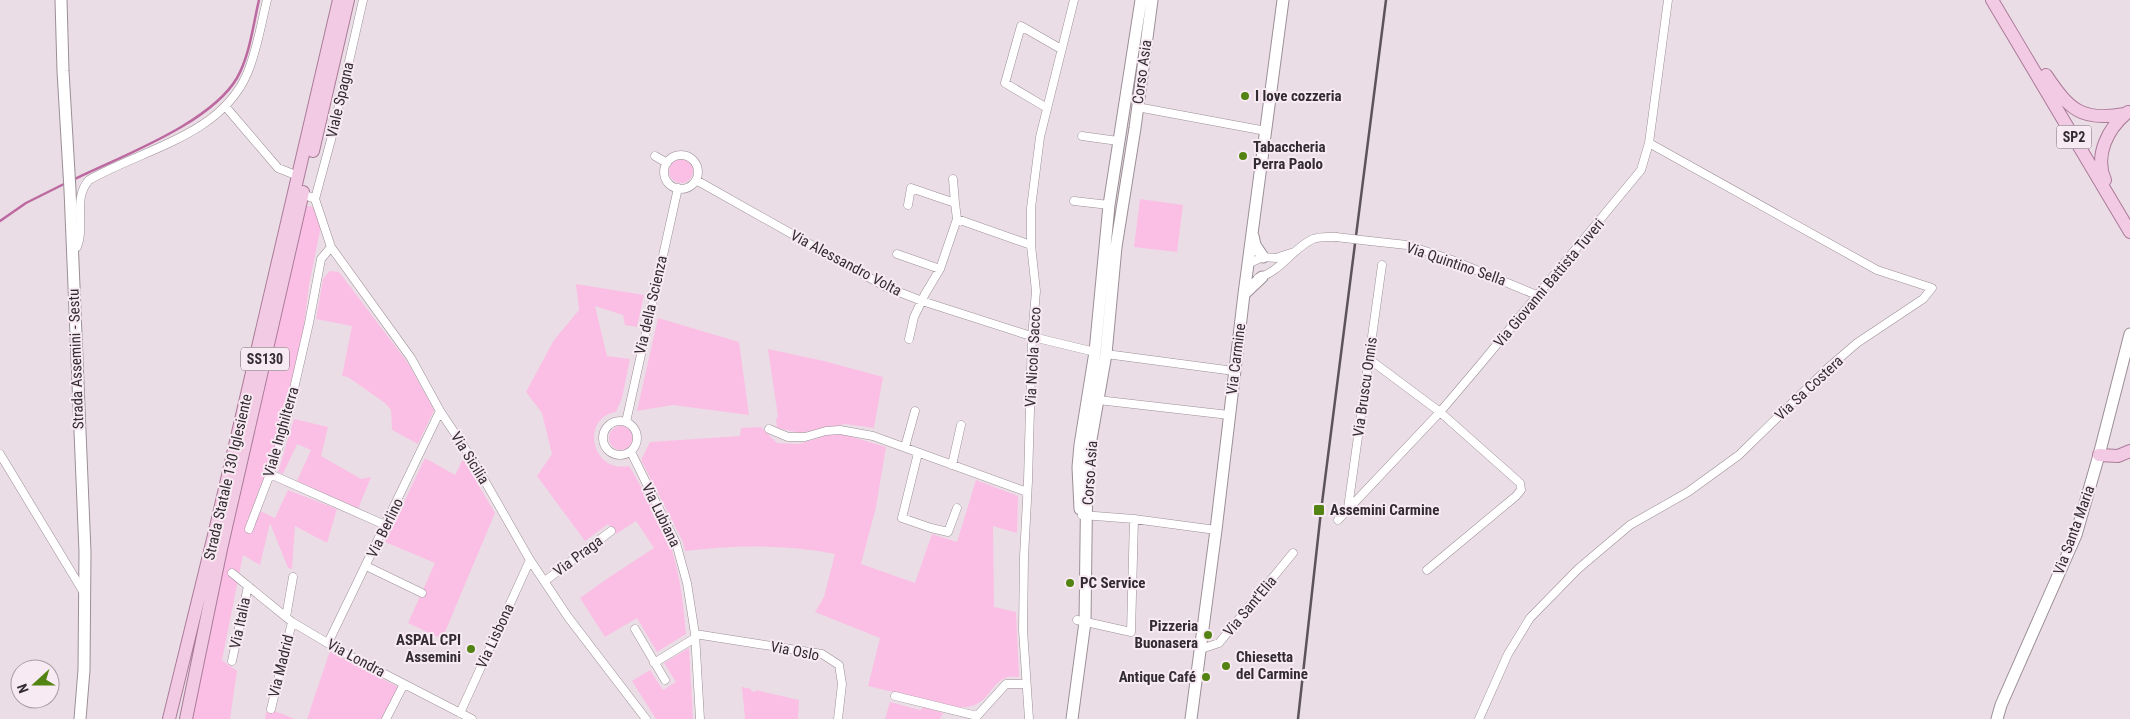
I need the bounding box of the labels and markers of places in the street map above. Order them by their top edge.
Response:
place label: I love cozzeria [1255,87,1342,105]
marker: I love cozzeria [1239,90,1251,102]
place label: Tabaccheria Perra Paolo [1253,138,1326,173]
marker: Tabaccheria Perra Paolo [1237,150,1249,162]
place label: Assemini Carmine [1330,501,1439,519]
marker: Assemini Carmine [1312,503,1326,517]
place label: PC Service [1080,574,1146,592]
marker: PC Service [1064,577,1076,589]
place label: Pizzeria Buonasera [1134,617,1198,652]
marker: Pizzeria Buonasera [1202,629,1214,641]
place label: ASPAL CPI Assemini [396,631,461,666]
marker: ASPAL CPI Assemini [465,643,477,655]
place label: Chiesetta del Carmine [1236,648,1308,683]
marker: Chiesetta del Carmine [1220,660,1232,672]
place label: Antique Café [1119,668,1196,686]
marker: Antique Café [1200,671,1212,683]

